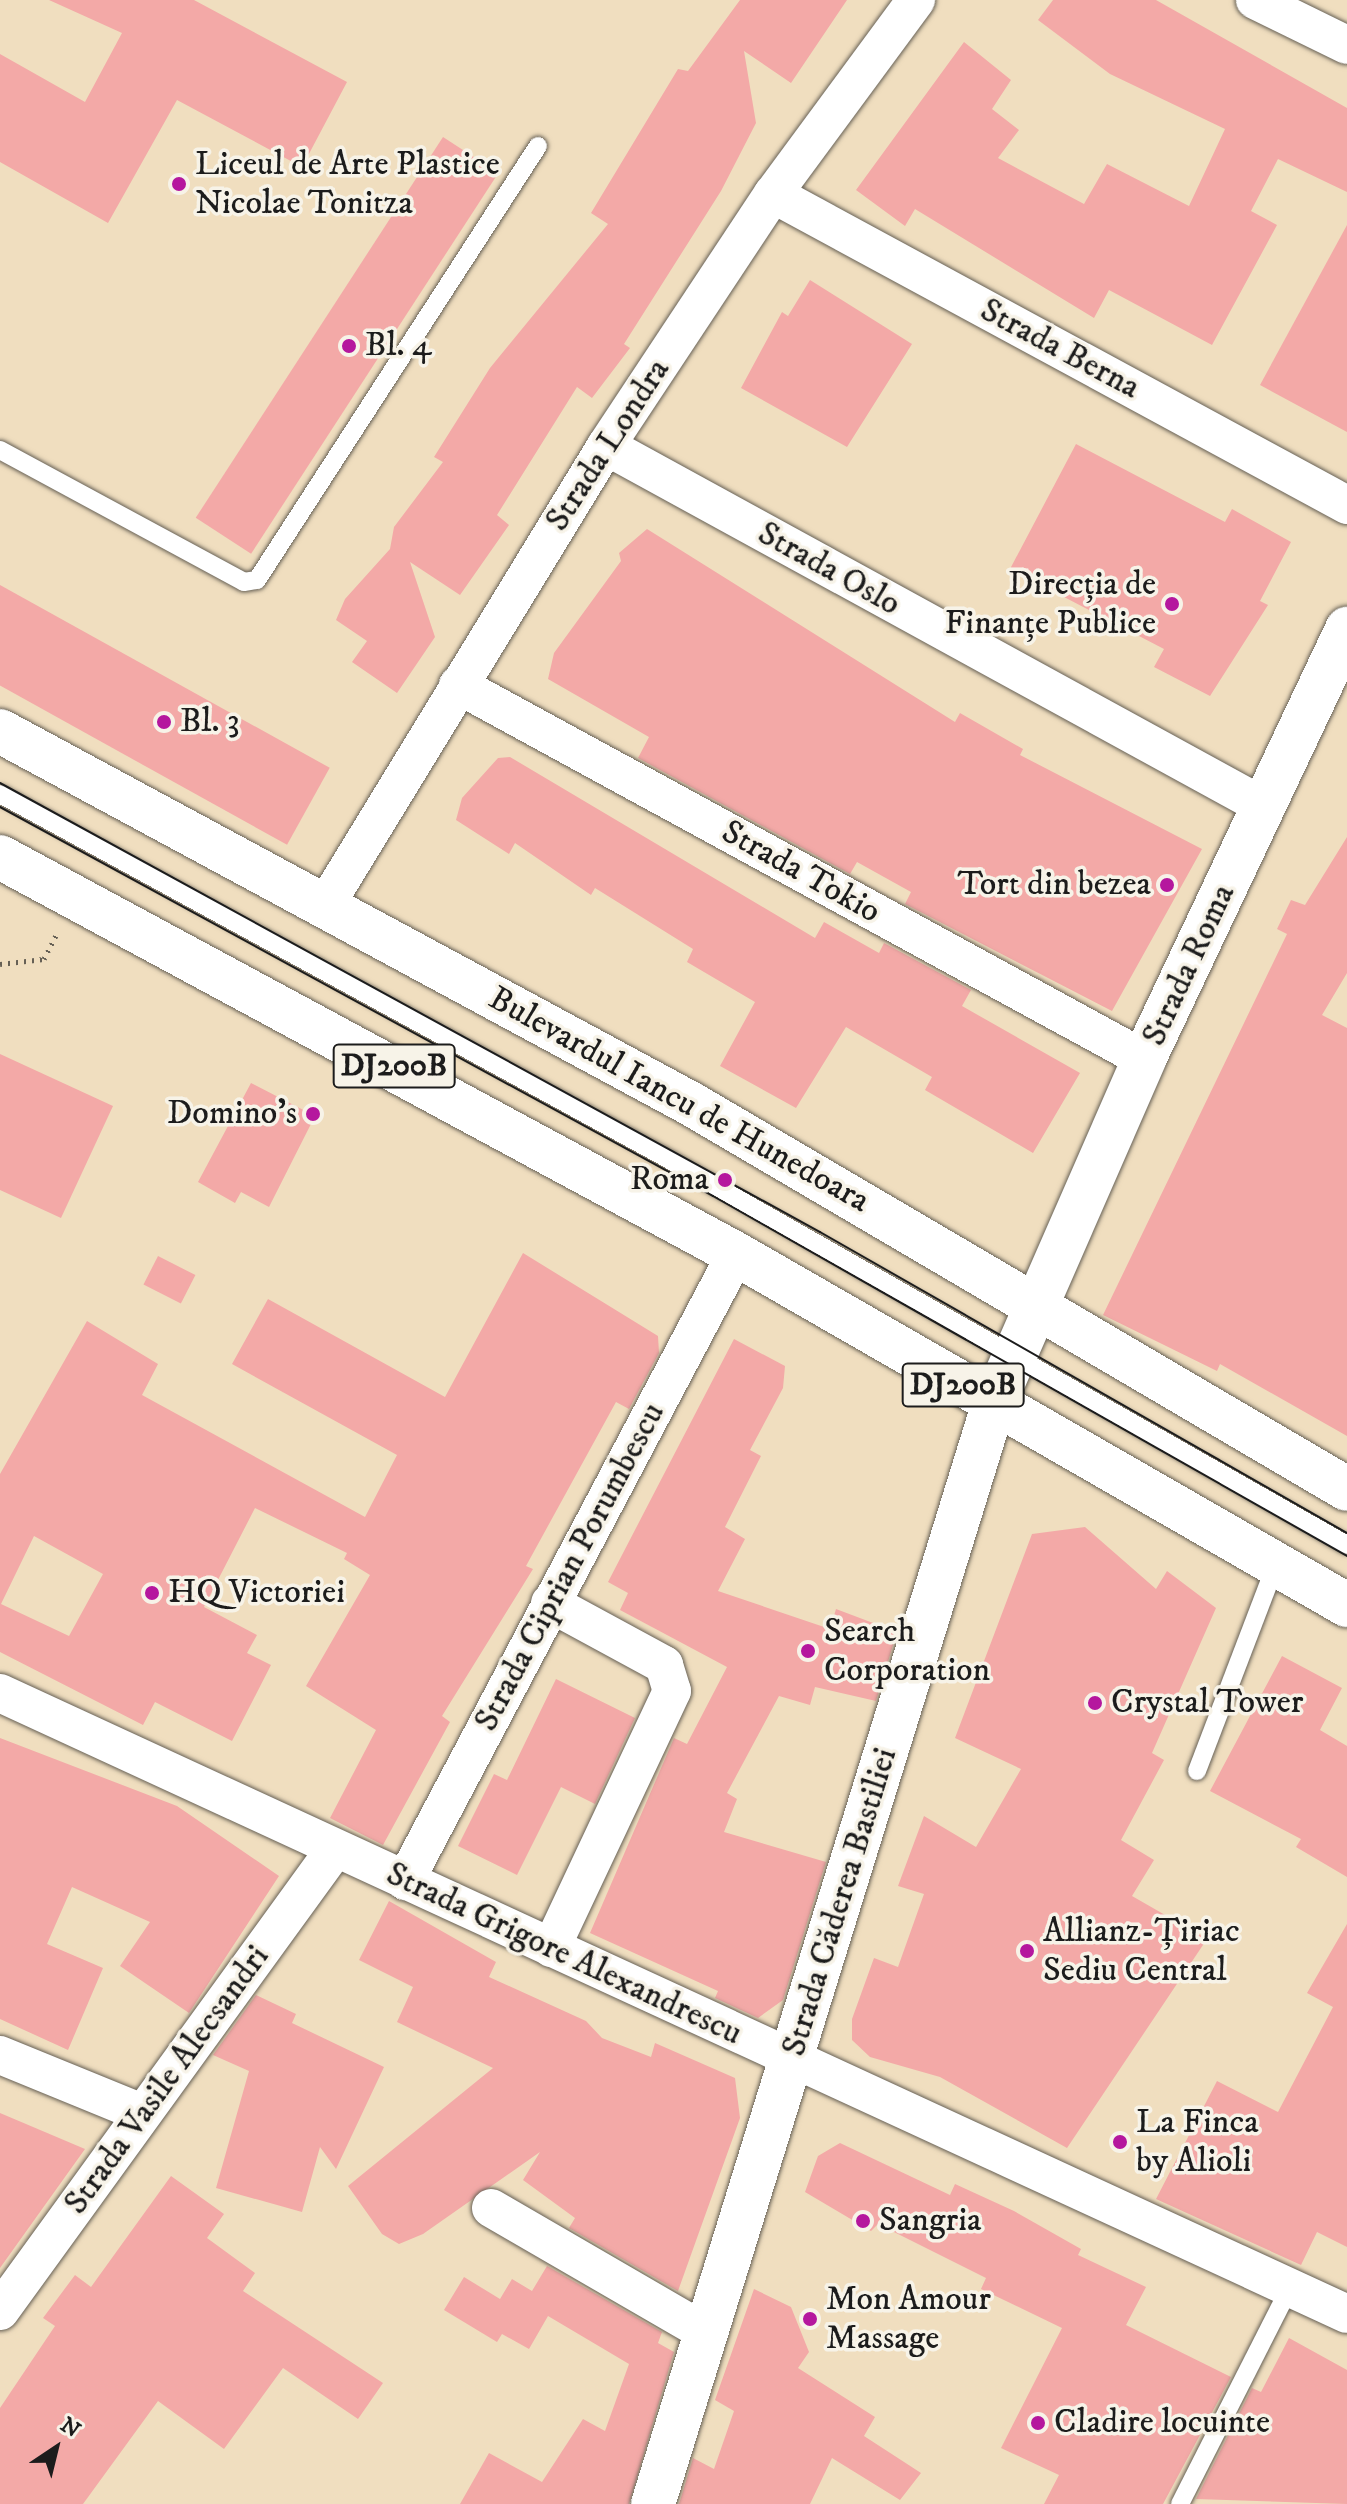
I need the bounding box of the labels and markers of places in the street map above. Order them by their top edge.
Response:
place label: Liceul de Arte Plastice Nicolae Tonitza [195,144,500,224]
marker: Liceul de Arte Plastice Nicolae Tonitza [170,175,188,193]
place label: Bl. 4 [365,326,431,366]
marker: Bl. 4 [340,337,358,355]
place label: Direcția de Finanțe Publice [945,564,1156,644]
marker: Direcția de Finanțe Publice [1163,595,1181,613]
place label: Bl. 3 [180,702,240,742]
marker: Bl. 3 [155,713,173,731]
place label: Tort din bezea [958,865,1151,905]
marker: Tort din bezea [1158,876,1176,894]
place label: Domino's [167,1094,297,1134]
marker: Domino's [304,1105,322,1123]
place label: Roma [630,1160,709,1200]
marker: Roma [716,1171,734,1189]
place label: HQ Victoriei [168,1573,345,1613]
marker: HQ Victoriei [143,1584,161,1602]
place label: Search Corporation [824,1611,990,1690]
marker: Search Corporation [799,1642,817,1660]
place label: Crystal Tower [1111,1683,1303,1723]
marker: Crystal Tower [1086,1694,1104,1712]
place label: Allianz-Țiriac Sediu Central [1043,1911,1240,1990]
marker: Allianz-Țiriac Sediu Central [1018,1942,1036,1960]
place label: La Finca by Alioli [1136,2102,1259,2182]
marker: La Finca by Alioli [1111,2133,1129,2151]
place label: Sangria [879,2201,981,2241]
marker: Sangria [854,2212,872,2230]
place label: Mon Amour Massage [826,2279,991,2358]
marker: Mon Amour Massage [801,2310,819,2328]
place label: Cladire locuinte [1054,2403,1270,2443]
marker: Cladire locuinte [1029,2414,1047,2432]

